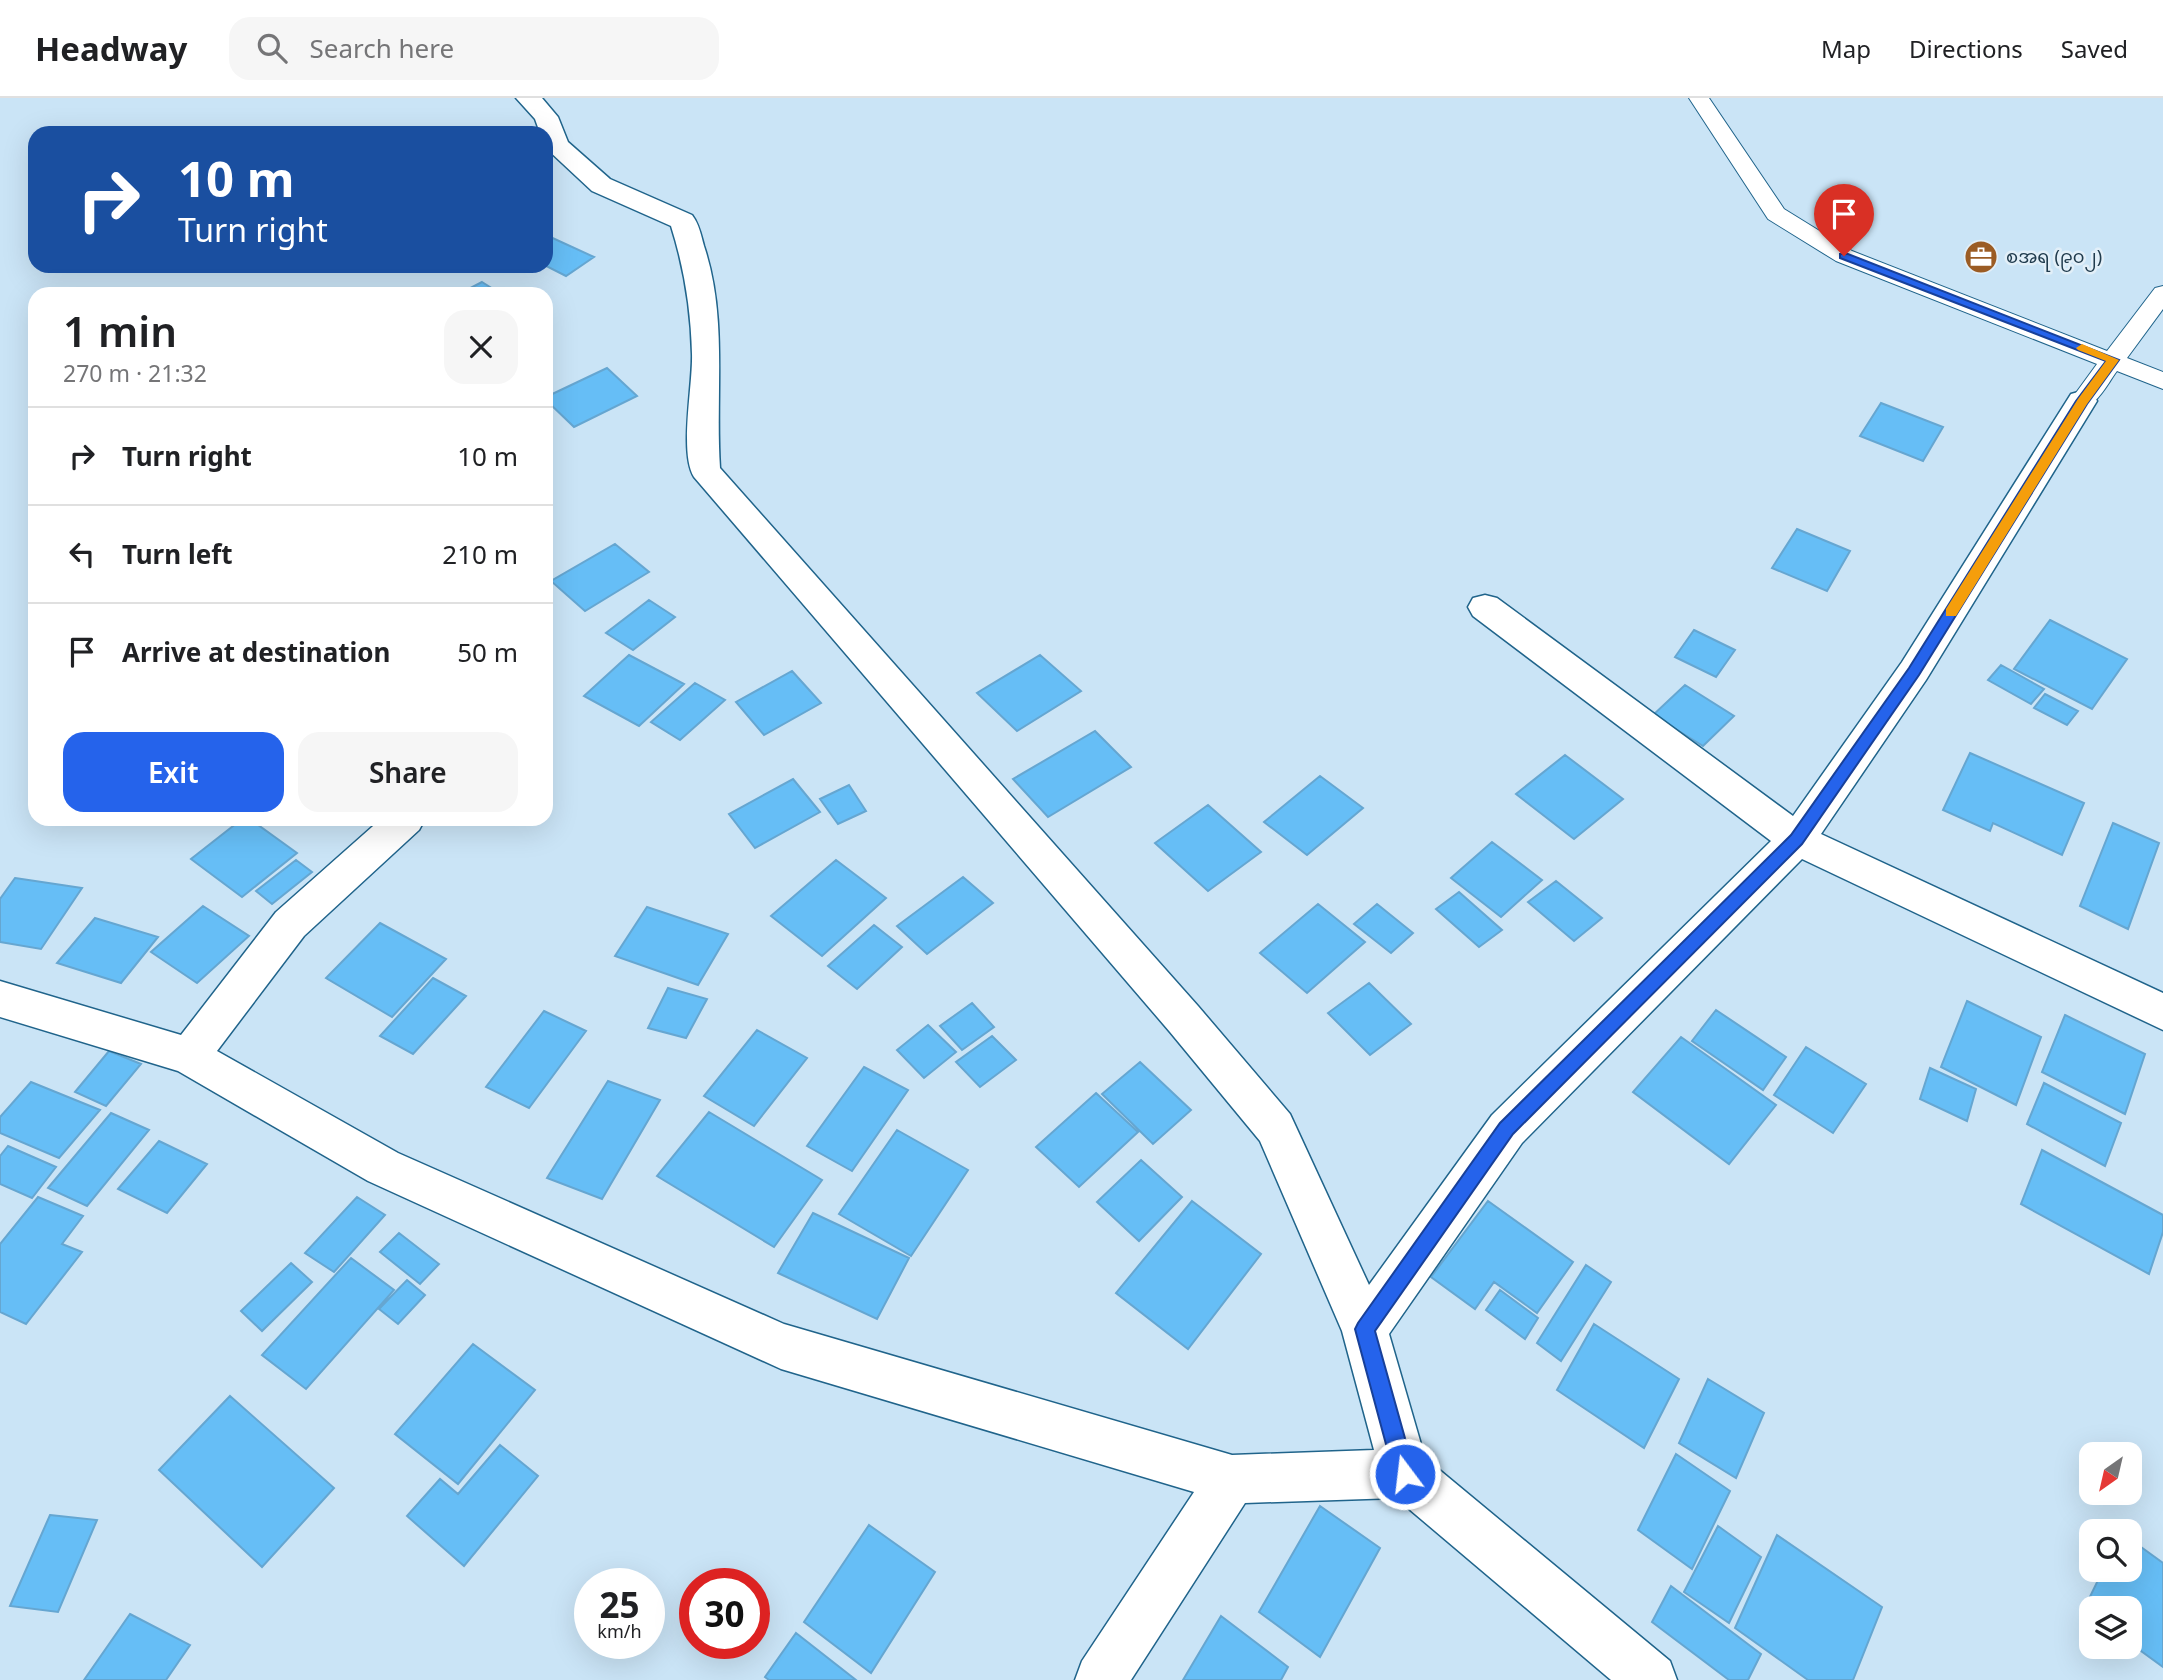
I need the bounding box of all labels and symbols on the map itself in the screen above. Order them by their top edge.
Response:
pin [1814,184,1874,256]
office icon: စအရ (၉၀၂) [1962,238,2000,276]
place label: စအရ (၉၀၂) [2006,244,2102,272]
position arrow [1368,1437,1442,1511]
north arrow [2079,1442,2142,1505]
speed limit sign: 30 [679,1568,770,1659]

